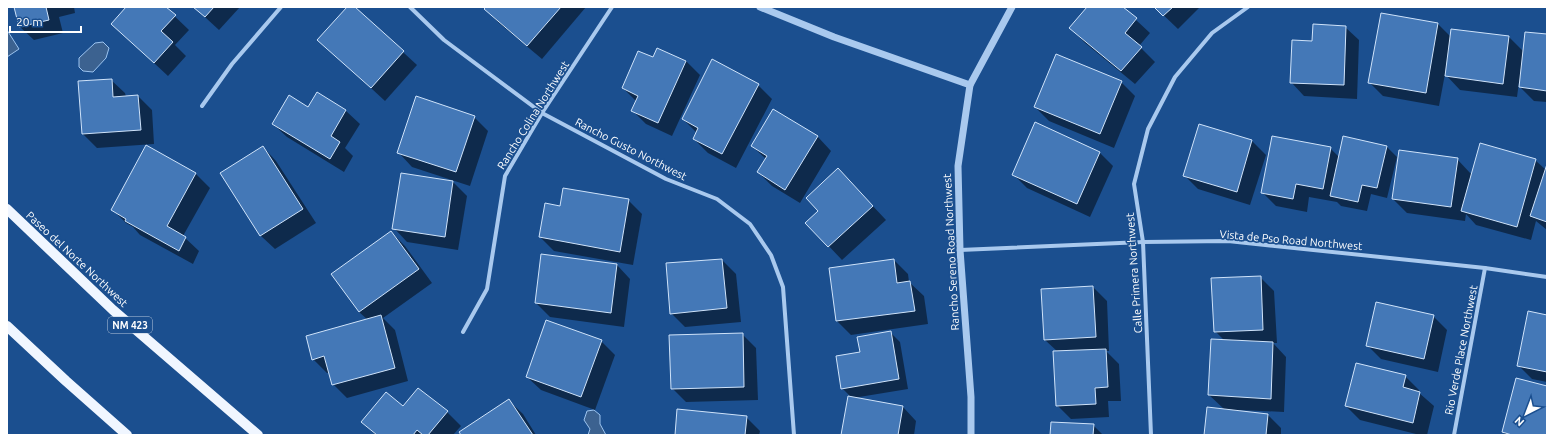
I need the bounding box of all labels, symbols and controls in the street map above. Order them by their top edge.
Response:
scale bar [10,8,81,34]
text: 20 m [16,15,43,28]
street label: Rancho Colina Northwest [495,58,572,171]
street label: Rancho Gusto Northwest [573,116,689,183]
street label: Rancho Sereno Road Northwest [941,173,961,331]
street label: Paseo del Norte Northwest [24,209,131,310]
street label: Calle Primera Northwest [1124,212,1144,334]
street label: Vista de Pso Road Northwest [1219,228,1364,252]
street label: Rio Verde Place Northwest [1443,283,1480,416]
road number: NM 423 [108,317,152,333]
north arrow [1506,394,1546,434]
text: N [1512,414,1526,429]

